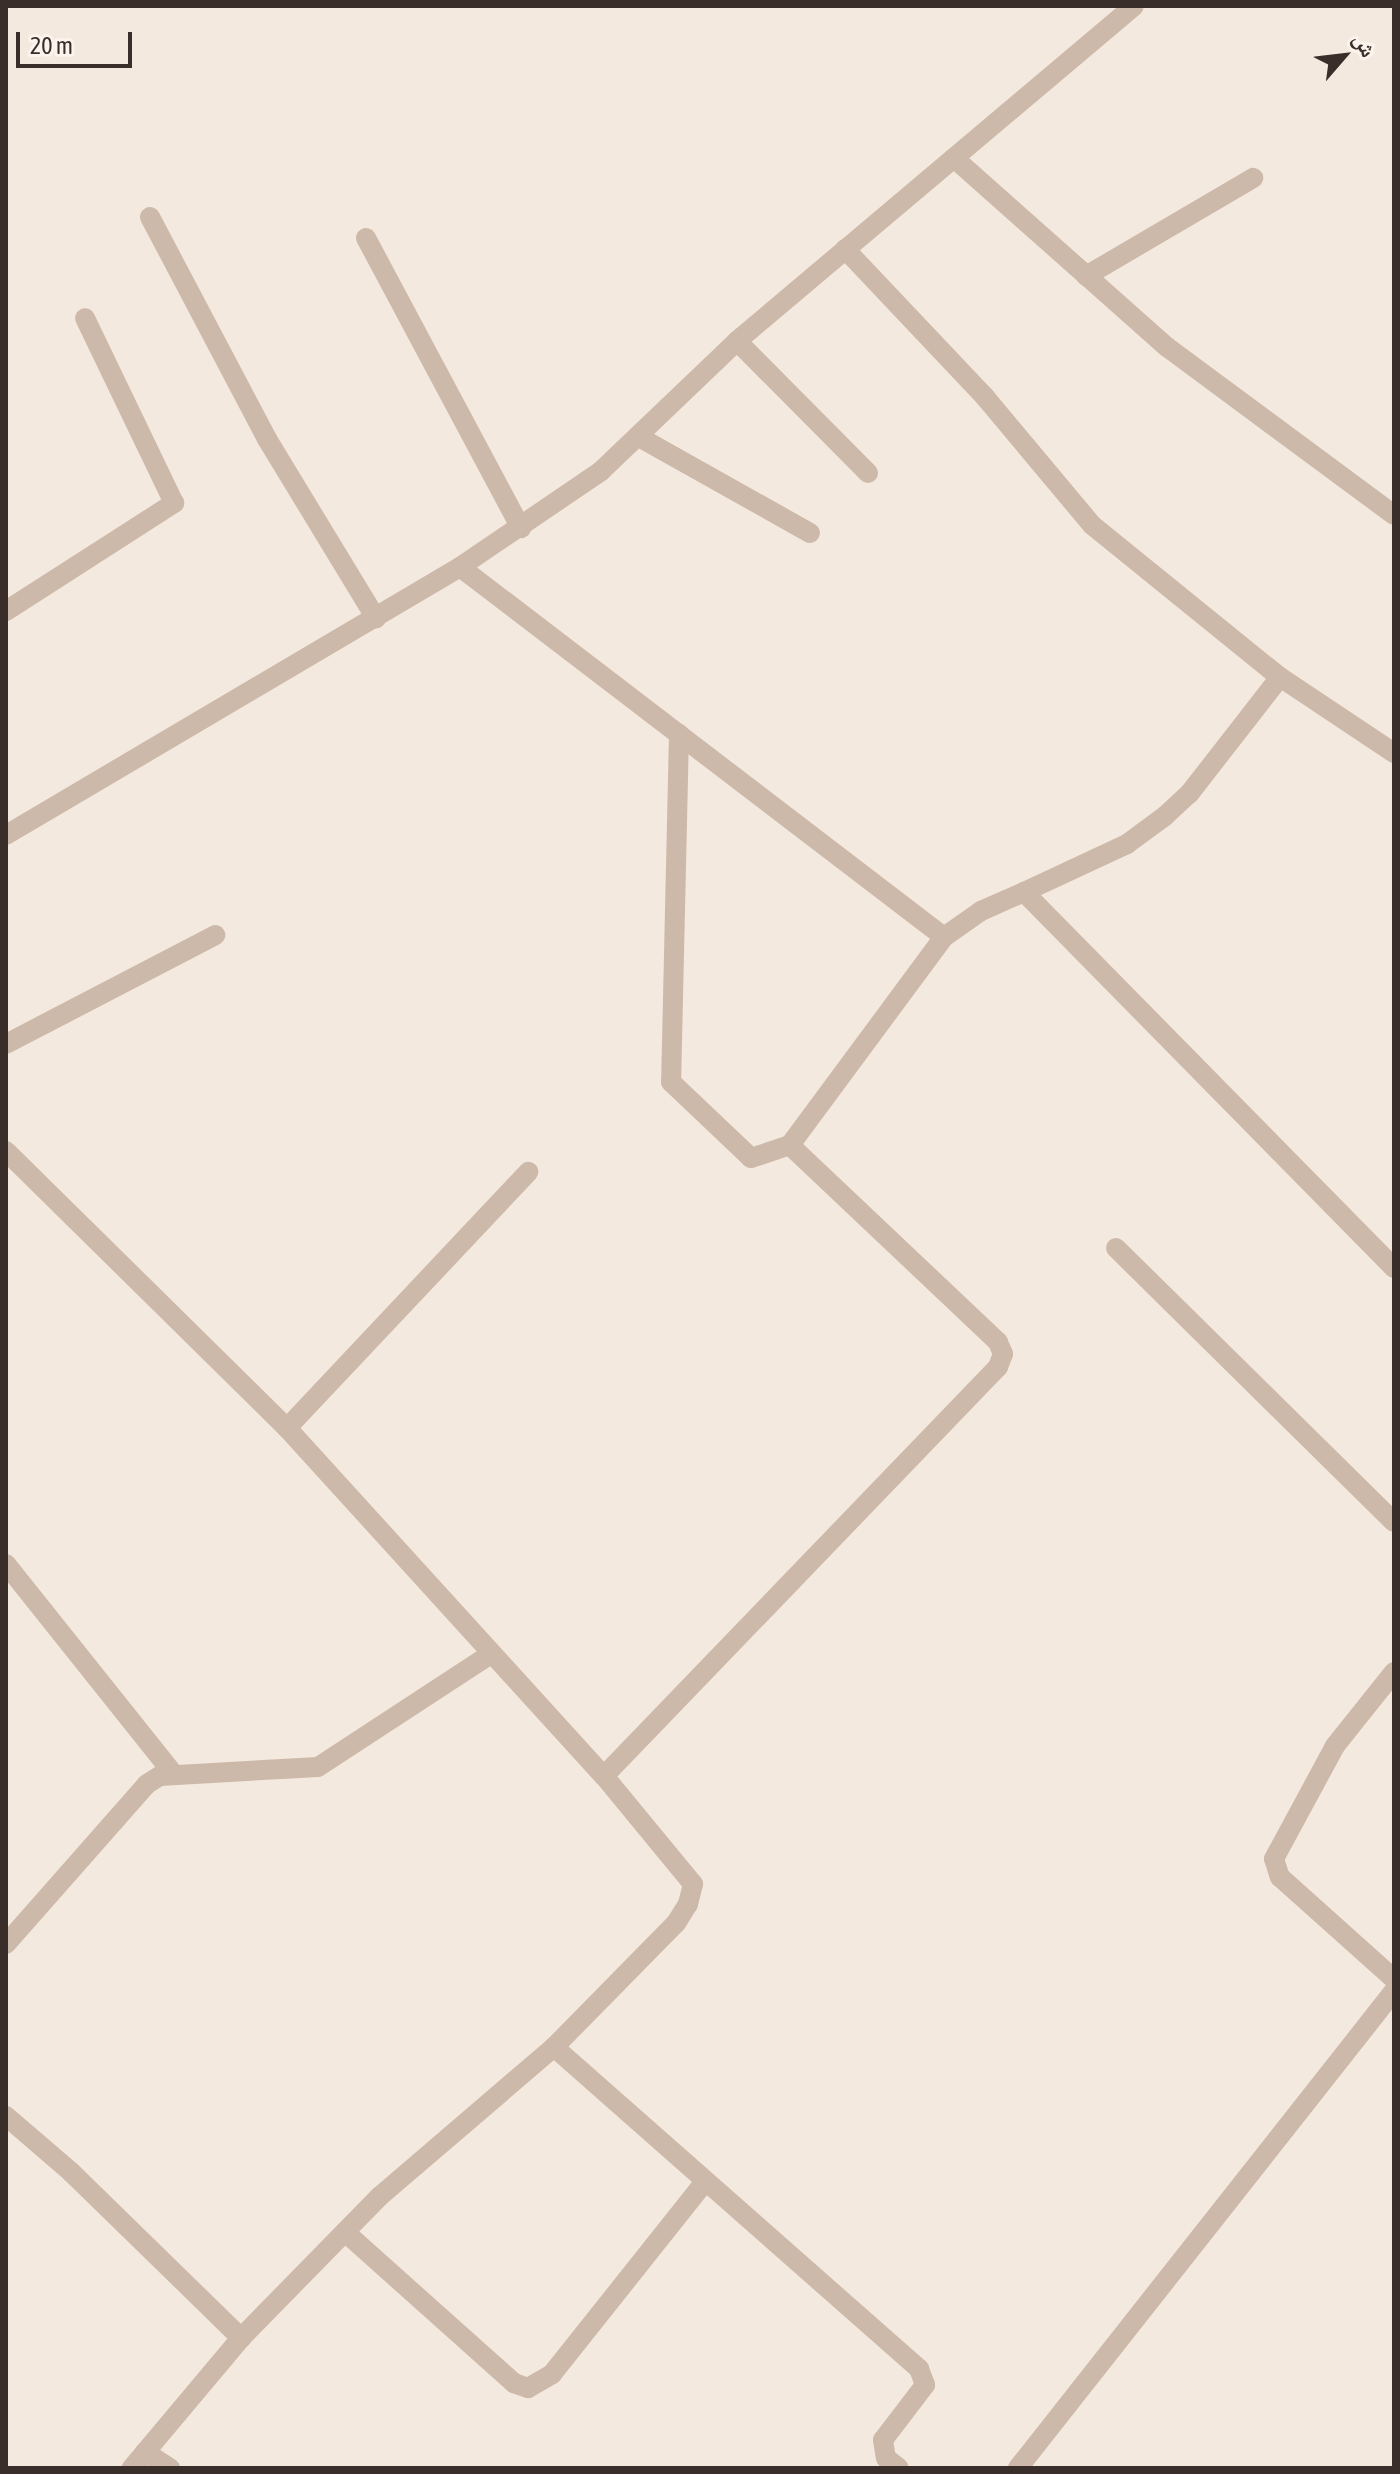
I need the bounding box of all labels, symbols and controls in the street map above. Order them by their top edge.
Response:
scale bar [20,16,136,66]
north arrow [1304,16,1384,96]
text: ش [1348,28,1382,61]
text: 20 m [30,32,73,59]

